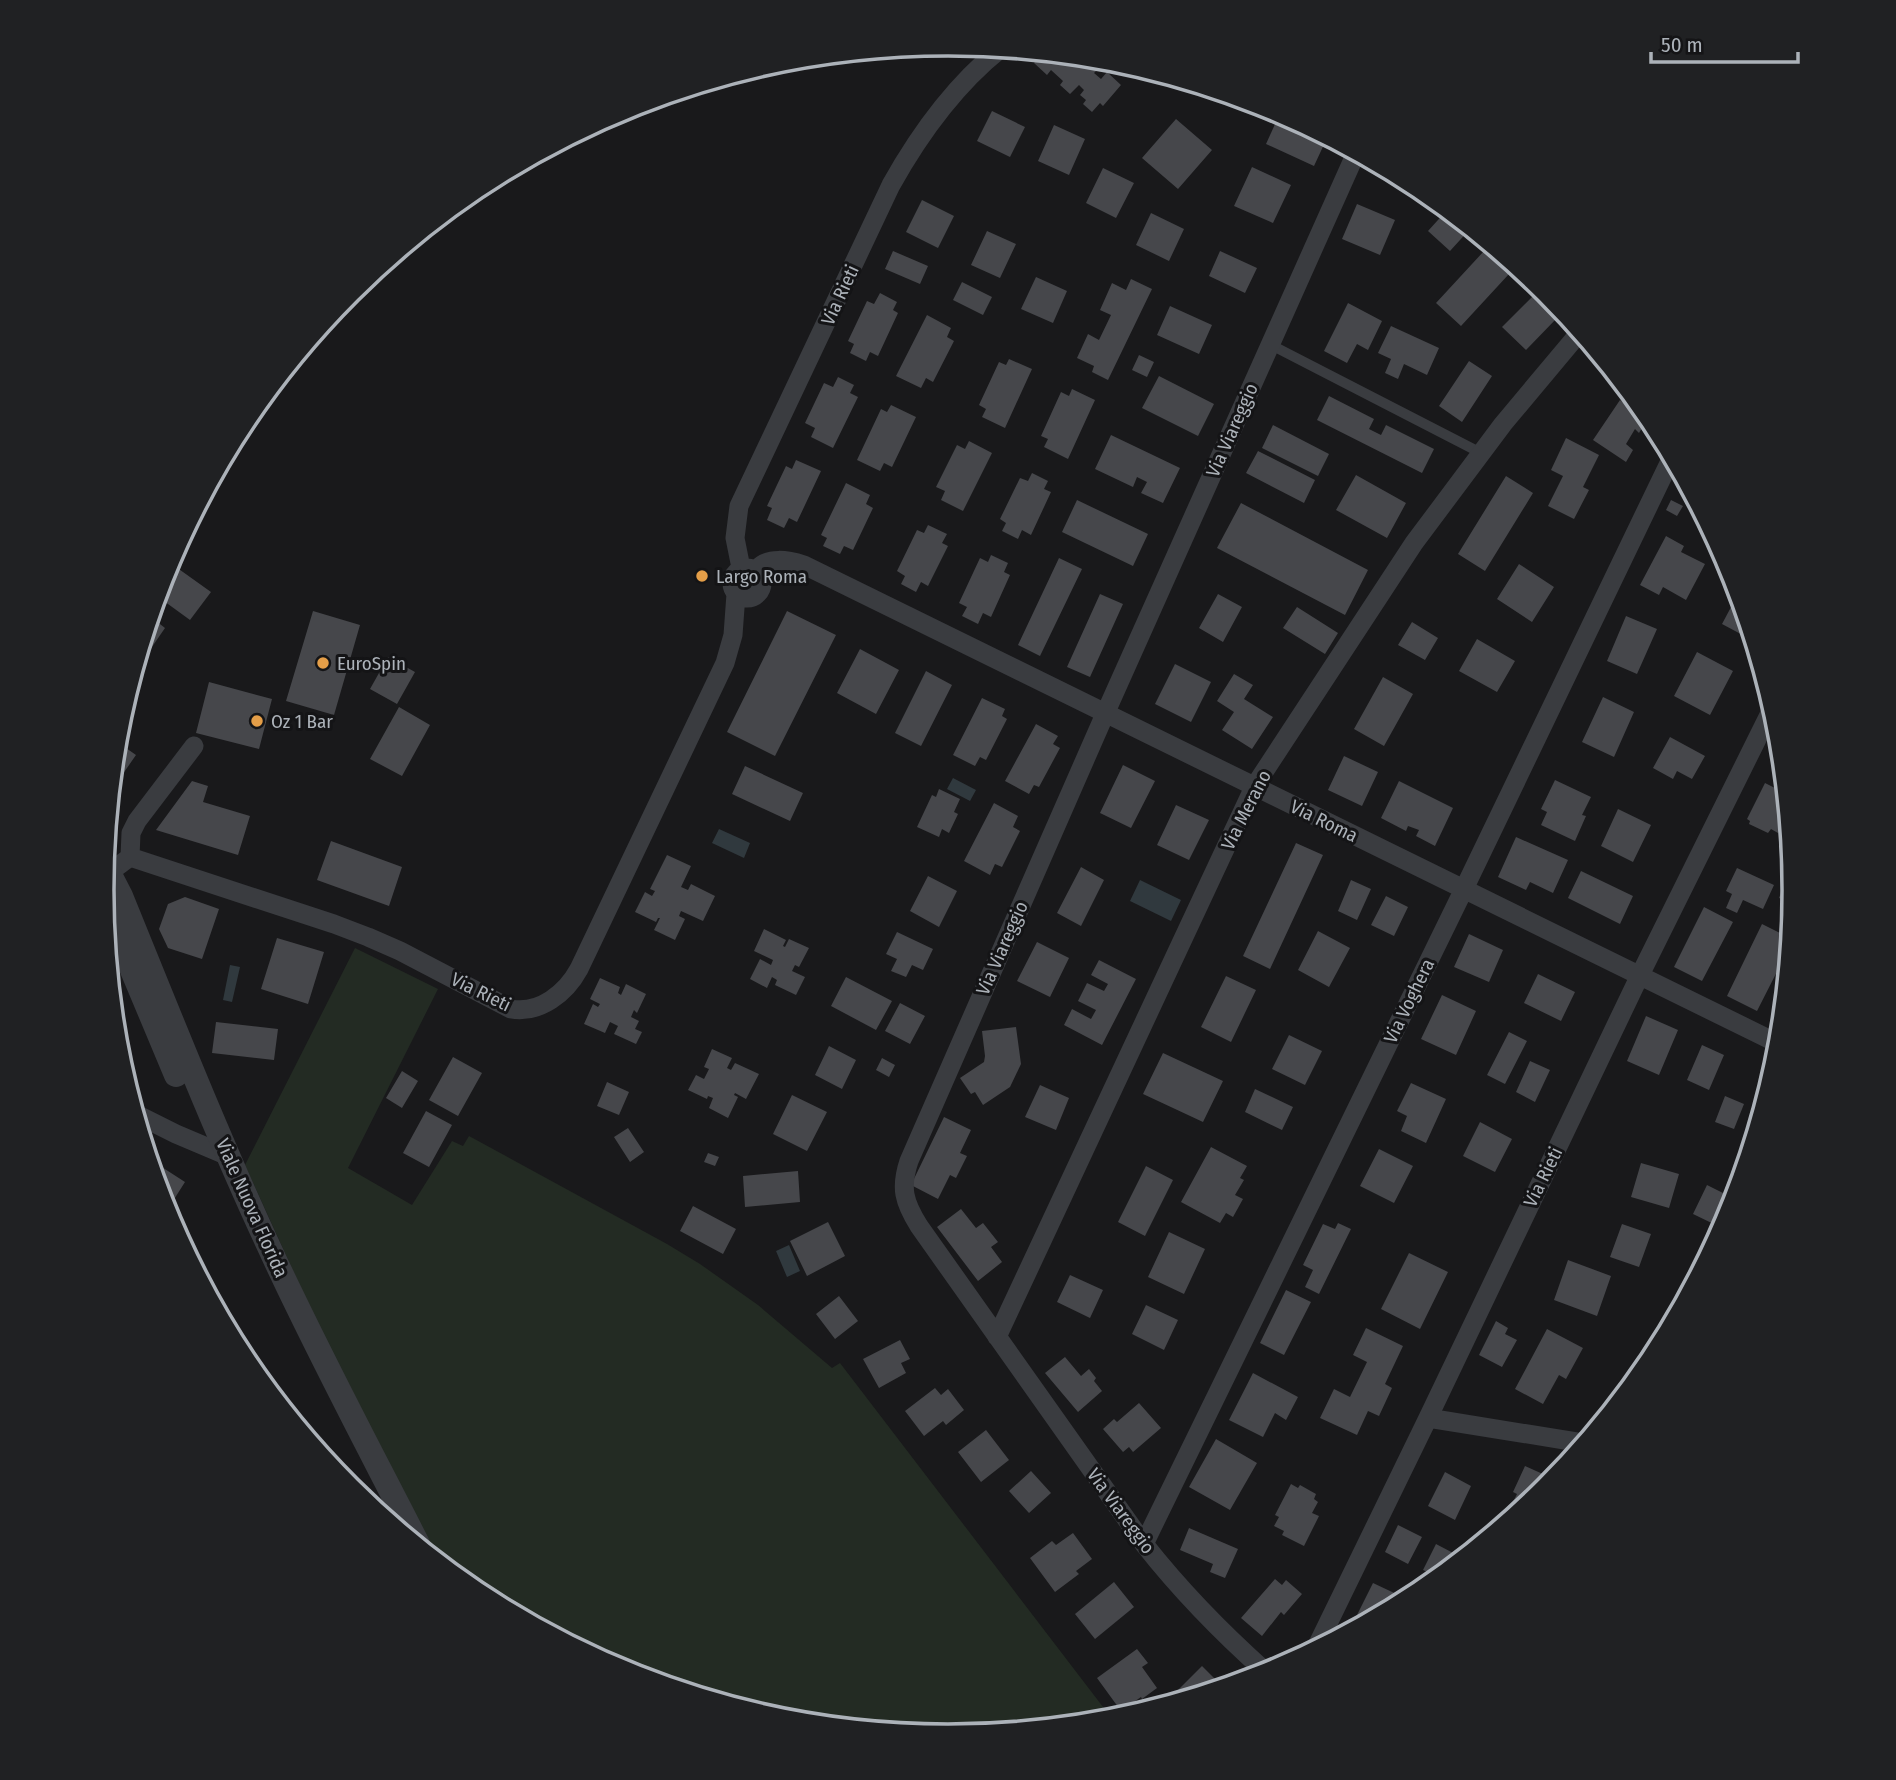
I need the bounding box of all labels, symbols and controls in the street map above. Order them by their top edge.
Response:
scale bar [1651,21,1798,65]
text: 50 m [1661,32,1703,58]
street label: Via Rieti [816,261,864,329]
street label: Via Viareggio [1201,380,1263,480]
place label: Largo Roma [716,565,807,588]
marker: Largo Roma [694,568,710,584]
place label: EuroSpin [337,652,406,675]
marker: EuroSpin [315,655,331,671]
place label: Oz 1 Bar [271,710,333,733]
marker: Oz 1 Bar [249,713,265,729]
street label: Via Merano [1216,766,1276,854]
street label: Via Roma [1286,795,1362,847]
street label: Via Viareggio [971,898,1033,998]
street label: Via Voghera [1379,955,1439,1047]
street label: Via Rieti [447,968,515,1016]
street label: Viale Nuova Florida [211,1135,293,1281]
street label: Via Rieti [1519,1143,1567,1211]
street label: Via Viareggio [1082,1464,1160,1558]

